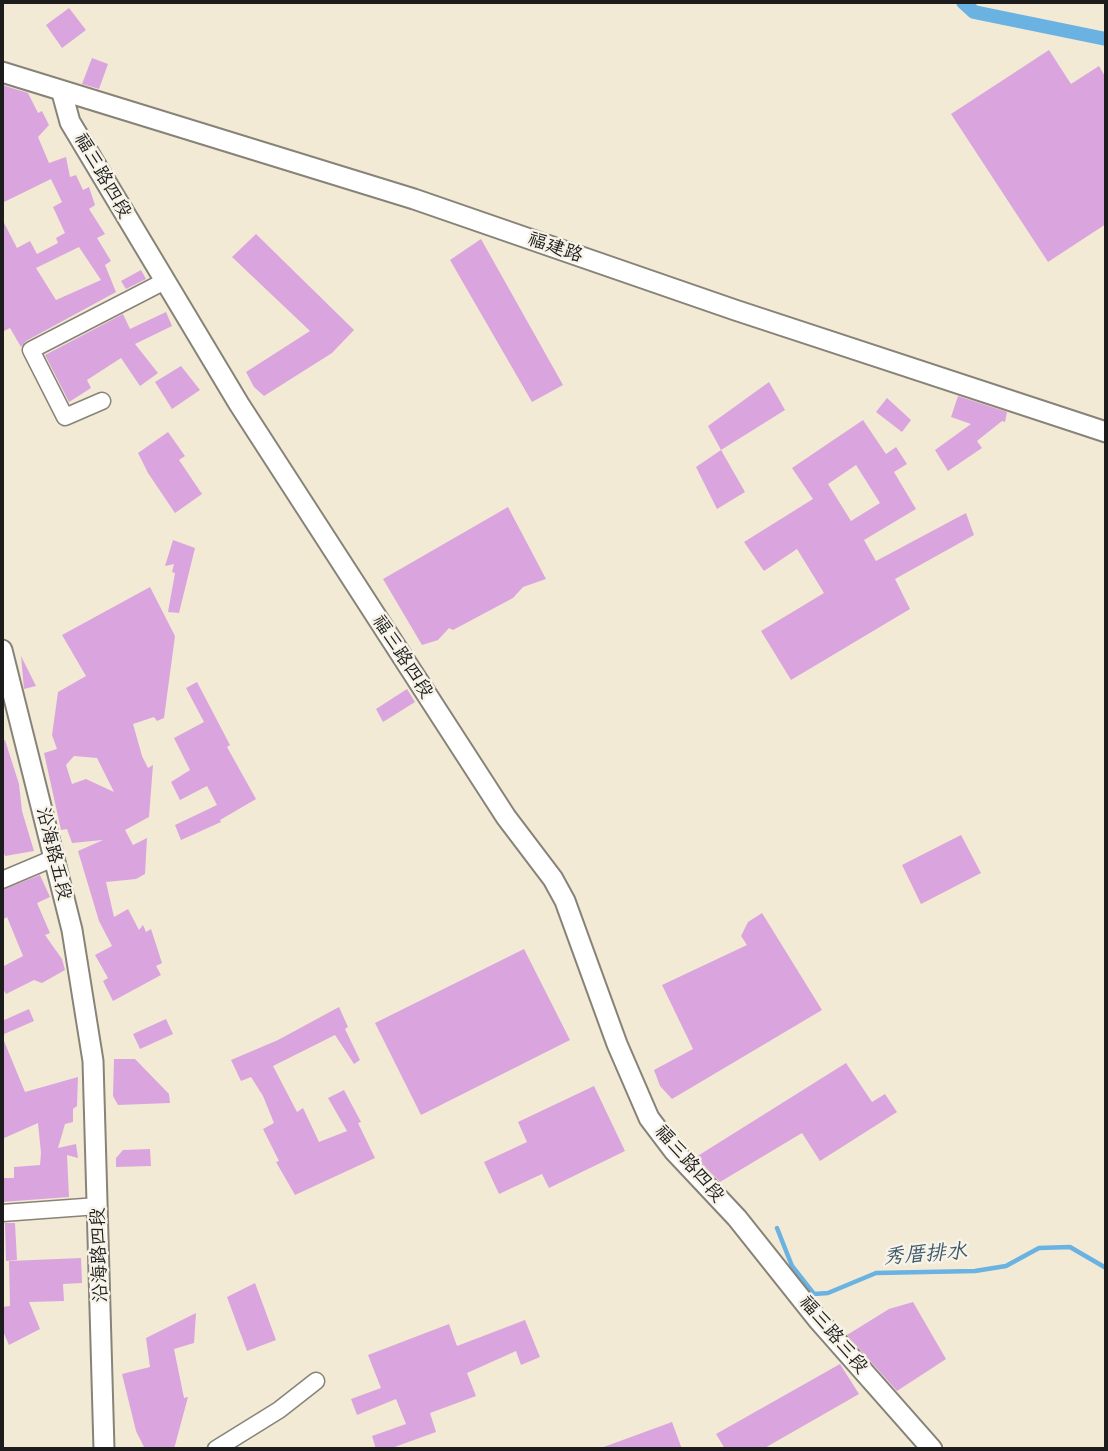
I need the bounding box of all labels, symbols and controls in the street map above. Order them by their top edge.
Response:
street label: 福三路四段 [68,129,136,223]
street label: 福建路 [524,228,586,268]
street label: 福三路四段 [367,611,437,703]
street label: 沿海路五段 [30,805,76,903]
street label: 福三路四段 [649,1121,729,1207]
street label: 沿海路四段 [87,1207,113,1303]
water label: 秀厝排水 [882,1240,968,1270]
street label: 福三路三段 [794,1291,872,1379]

